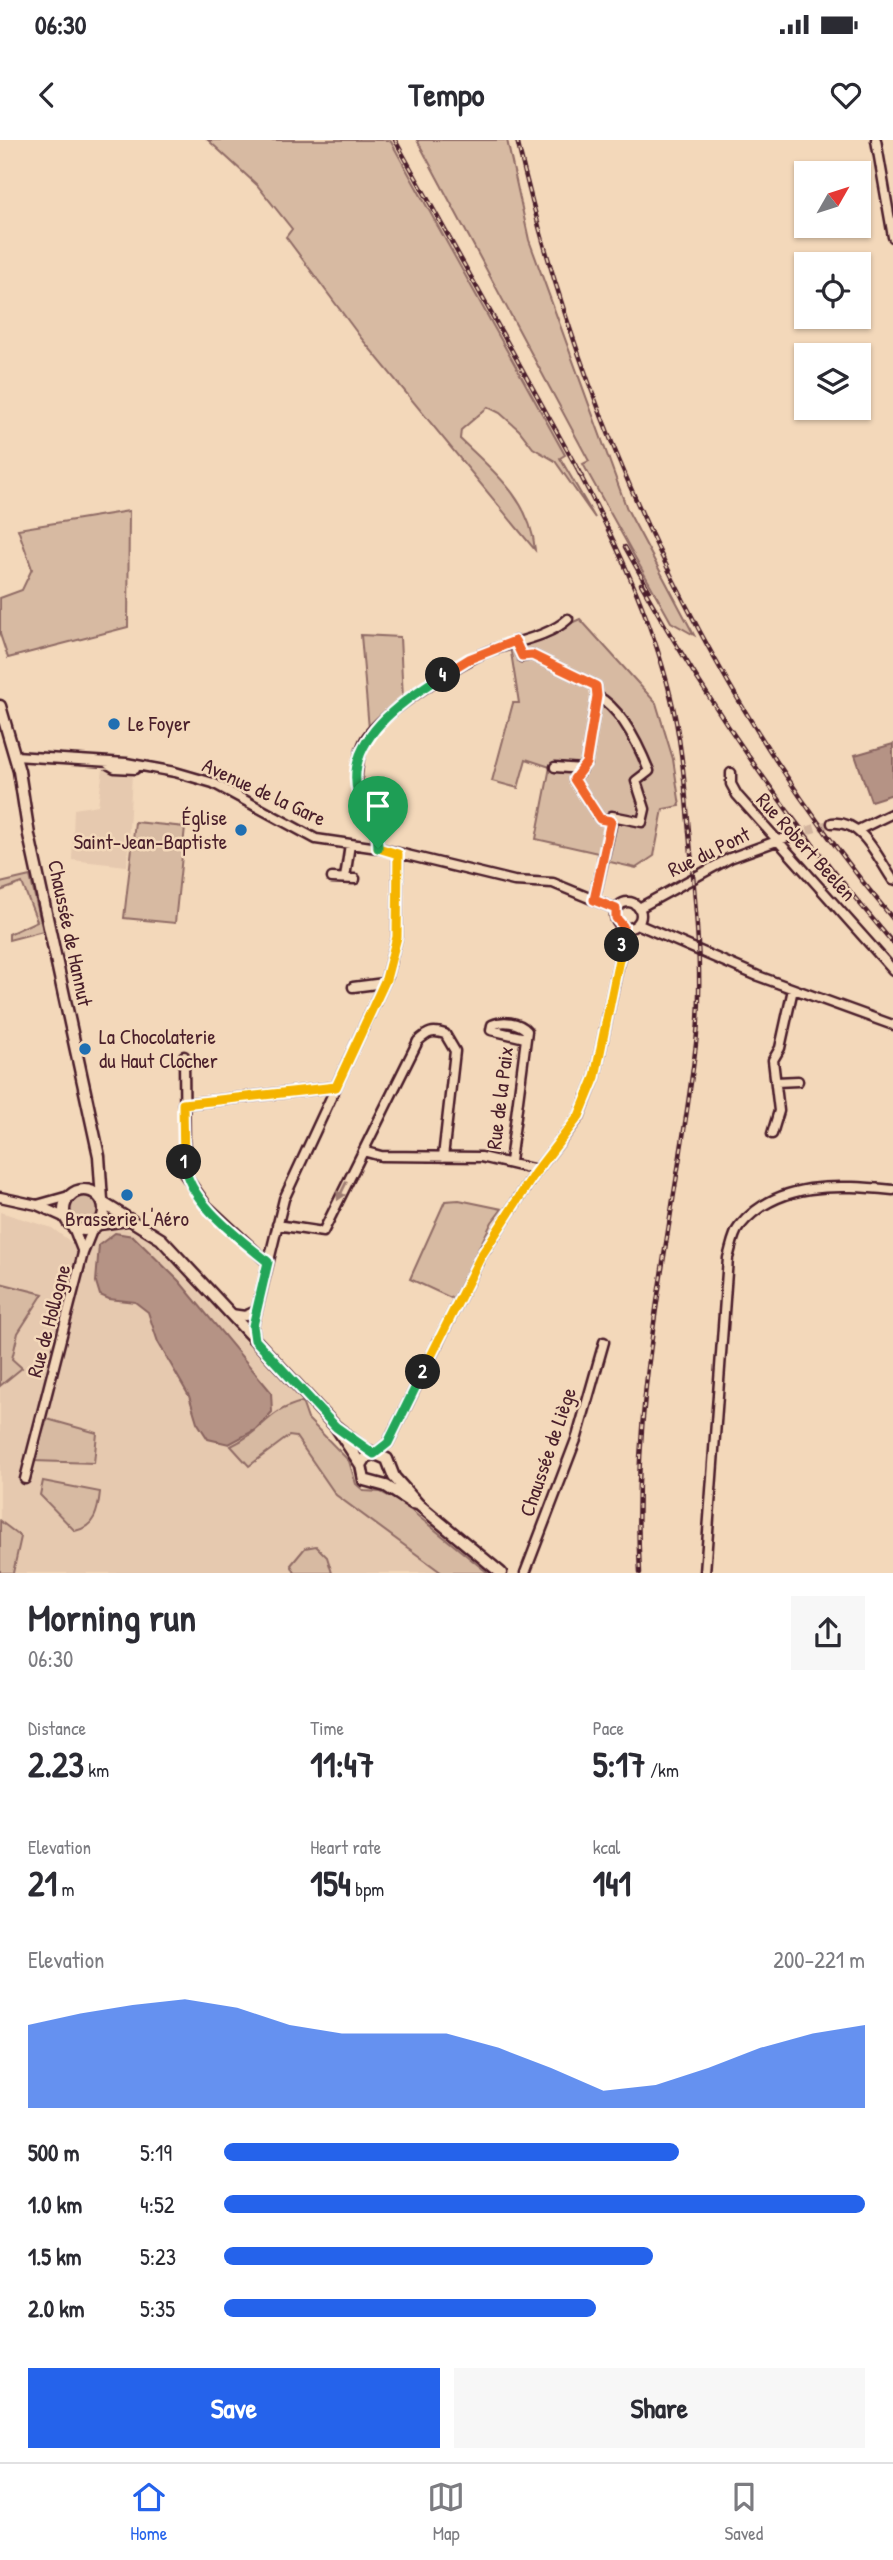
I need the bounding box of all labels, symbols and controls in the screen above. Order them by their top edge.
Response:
text: 06:30 [35,7,86,42]
text: Tempo [408,73,485,116]
icon: back [28,76,66,114]
icon: heart [827,76,865,114]
north arrow [794,161,872,238]
map controls [794,161,871,420]
button: locate [794,252,871,329]
button: layers [794,343,871,420]
pin: 4 [426,658,460,692]
text: 4 [439,661,446,687]
place label: Le Foyer [128,709,191,738]
marker: Le Foyer [106,716,122,732]
street label: Avenue de la Gare [198,750,331,833]
pin [348,776,408,848]
street label: Rue Robert Beelen [750,786,863,907]
icon: arrive [359,787,397,825]
place label: Église Saint-Jean-Baptiste [73,803,227,856]
street label: Rue du Pont [663,819,755,884]
marker: Église Saint-Jean-Baptiste [233,822,249,838]
street label: Chaussée de Hannut [41,857,100,1009]
pin: 3 [604,928,640,962]
text: 3 [617,931,626,957]
place label: La Chocolaterie du Haut Clocher [99,1022,218,1075]
marker: La Chocolaterie du Haut Clocher [77,1041,93,1057]
street label: Rue de la Paix [479,1045,520,1151]
pin: 1 [166,1144,202,1180]
text: 1 [180,1148,187,1174]
one-way arrow [337,1181,348,1201]
marker: Brasserie L'Aéro [119,1187,135,1203]
place label: Brasserie L'Aéro [65,1204,189,1233]
street label: Rue de Hollogne [20,1261,77,1380]
pin: 2 [406,1354,440,1390]
text: 2 [418,1358,427,1384]
street label: Chaussée de Liège [512,1383,583,1520]
text: Morning run [28,1591,196,1643]
button: share [791,1596,865,1670]
text: 06:30 [28,1643,73,1674]
text: Distance [28,1715,86,1741]
text: Time [310,1715,344,1741]
text: Pace [593,1715,624,1741]
text: 2.23 [28,1741,84,1788]
text: 11:47 [310,1741,374,1788]
text: 5:17 [593,1741,646,1788]
text: km [84,1757,109,1783]
text: /km [646,1757,679,1783]
text: Elevation [28,1834,91,1860]
text: Heart rate [310,1834,381,1860]
text: kcal [593,1834,620,1860]
text: 21 [28,1860,57,1907]
text: 154 [310,1860,351,1907]
text: 141 [593,1860,631,1907]
text: m [57,1876,74,1902]
text: bpm [351,1876,384,1902]
text: Elevation [28,1944,104,1975]
text: 200–221 m [773,1944,865,1975]
text: 500 m [28,2137,79,2168]
text: 5:19 [140,2137,172,2168]
text: 1.0 km [28,2189,82,2220]
text: 4:52 [140,2189,174,2220]
text: 1.5 km [28,2241,81,2272]
text: 5:23 [140,2241,176,2272]
text: 2.0 km [28,2293,84,2324]
text: 5:35 [140,2293,175,2324]
button: Save [28,2368,440,2448]
button: Share [454,2368,865,2448]
tab: Home [130,2478,168,2546]
tab: Map [427,2478,465,2546]
tab: Saved [725,2478,763,2546]

